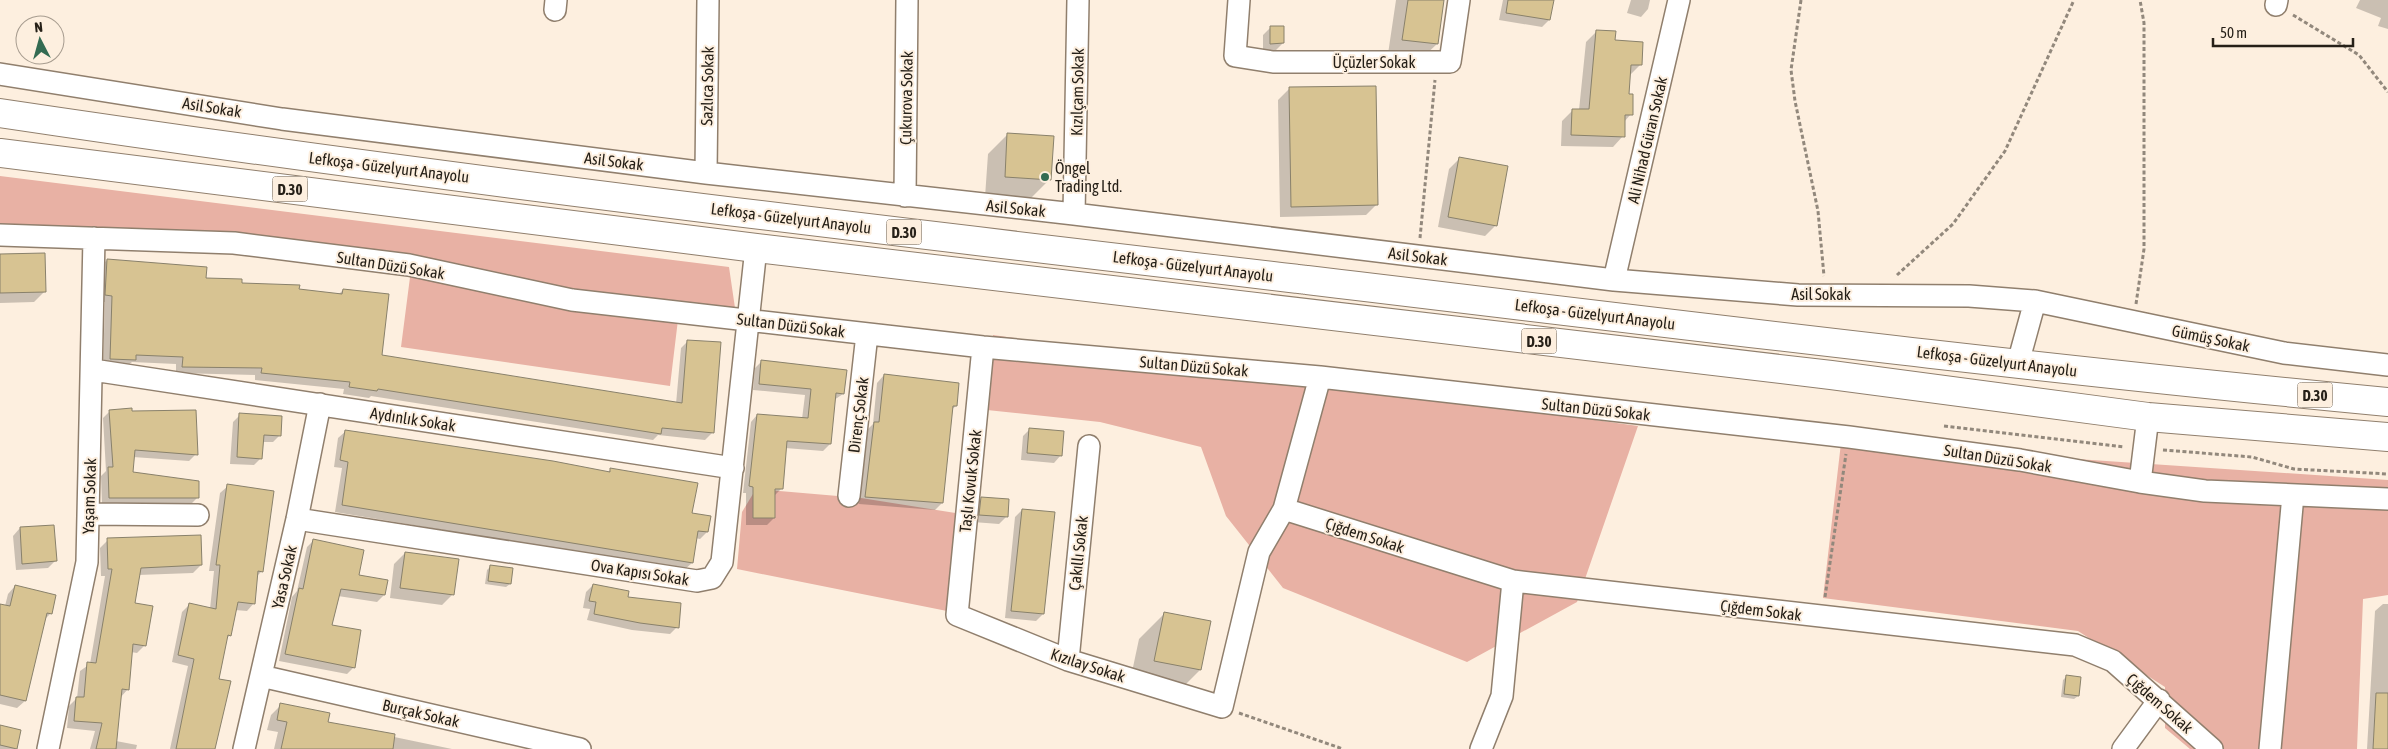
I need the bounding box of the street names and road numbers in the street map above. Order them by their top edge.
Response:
street label: Sazlıca Sokak [697,46,717,126]
street label: Kızılçam Sokak [1067,48,1088,136]
street label: Çukurova Sokak [896,51,917,145]
street label: Üçüzler Sokak [1333,53,1415,72]
street label: Ali Nihad Güran Sokak [1624,75,1670,205]
street label: Asil Sokak [181,93,243,121]
street label: Lefkoşa - Güzelyurt Anayolu [308,148,470,187]
street label: Asil Sokak [583,148,645,174]
road number: D.30 [272,176,308,202]
street label: Asil Sokak [986,196,1046,220]
street label: Lefkoşa - Güzelyurt Anayolu [710,199,872,238]
road number: D.30 [886,220,922,244]
street label: Asil Sokak [1387,243,1449,269]
street label: Lefkoşa - Güzelyurt Anayolu [1112,247,1274,286]
street label: Sultan Düzü Sokak [336,248,446,282]
street label: Asil Sokak [1791,285,1851,303]
street label: Lefkoşa - Güzelyurt Anayolu [1514,295,1676,334]
street label: Sultan Düzü Sokak [736,309,846,341]
street label: Gümüş Sokak [2170,321,2252,356]
road number: D.30 [1522,328,1556,354]
street label: Lefkoşa - Güzelyurt Anayolu [1916,342,2078,381]
street label: Sultan Düzü Sokak [1139,352,1249,380]
street label: Direnç Sokak [844,376,873,454]
road number: D.30 [2298,382,2332,408]
street label: Sultan Düzü Sokak [1541,394,1651,424]
street label: Aydınlık Sokak [369,403,457,436]
street label: Taşlı Kovuk Sokak [956,429,985,533]
street label: Sultan Düzü Sokak [1943,441,2053,475]
street label: Yaşam Sokak [79,458,100,534]
street label: Çığdem Sokak [1323,514,1407,557]
street label: Çakıllı Sokak [1065,515,1092,591]
street label: Yasa Sokak [268,543,300,611]
street label: Ova Kapısı Sokak [590,555,690,590]
street label: Çığdem Sokak [1719,596,1803,625]
street label: Kızılay Sokak [1048,645,1127,686]
street label: Çığdem Sokak [2123,669,2197,737]
street label: Burçak Sokak [381,695,461,732]

